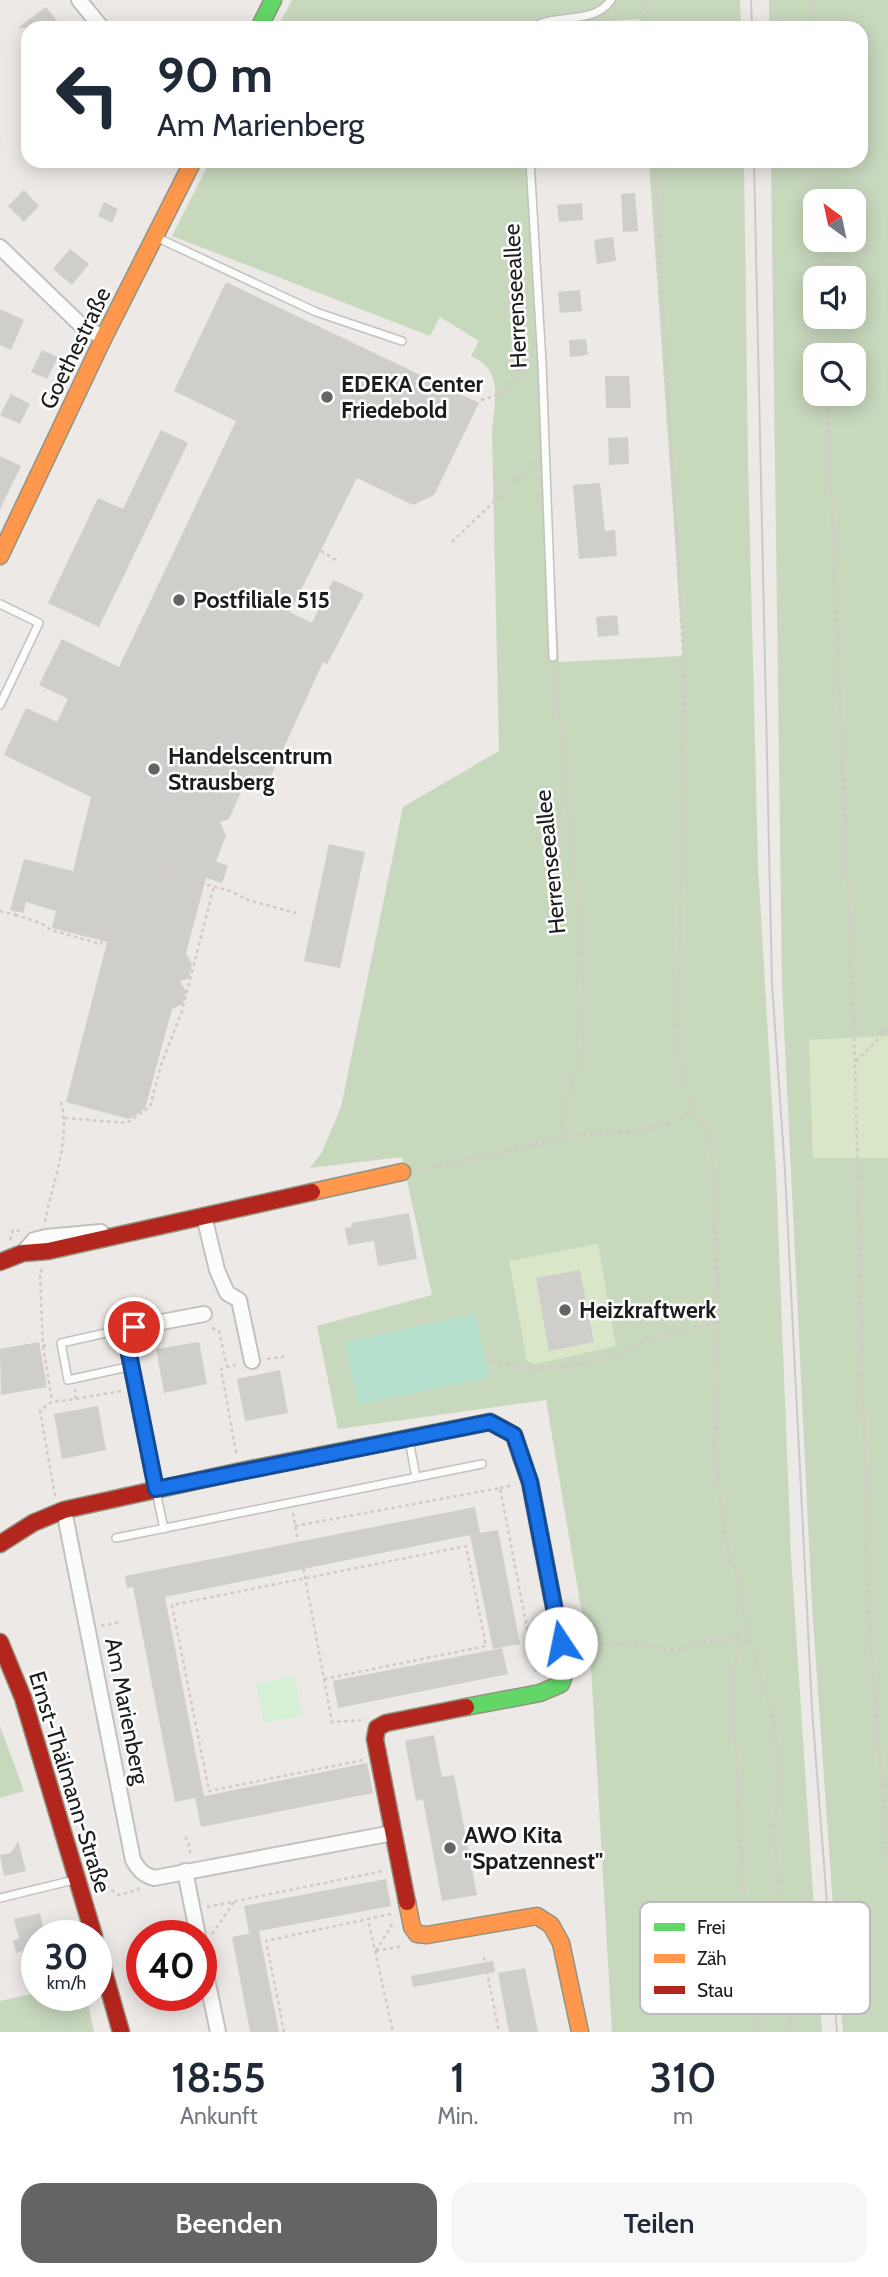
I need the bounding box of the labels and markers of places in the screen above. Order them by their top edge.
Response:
place label: EDEKA Center Friedebold [341,370,484,424]
marker: EDEKA Center Friedebold [319,389,335,405]
place label: Postfiliale 515 [193,586,330,614]
marker: Postfiliale 515 [171,592,187,608]
place label: Handelscentrum Strausberg [168,742,332,796]
marker: Handelscentrum Strausberg [146,761,162,777]
place label: Heizkraftwerk [579,1296,717,1324]
pin [104,1297,164,1357]
marker: Heizkraftwerk [557,1302,573,1318]
place label: AWO Kita "Spatzennest" [464,1821,603,1875]
marker: AWO Kita "Spatzennest" [442,1840,458,1856]

